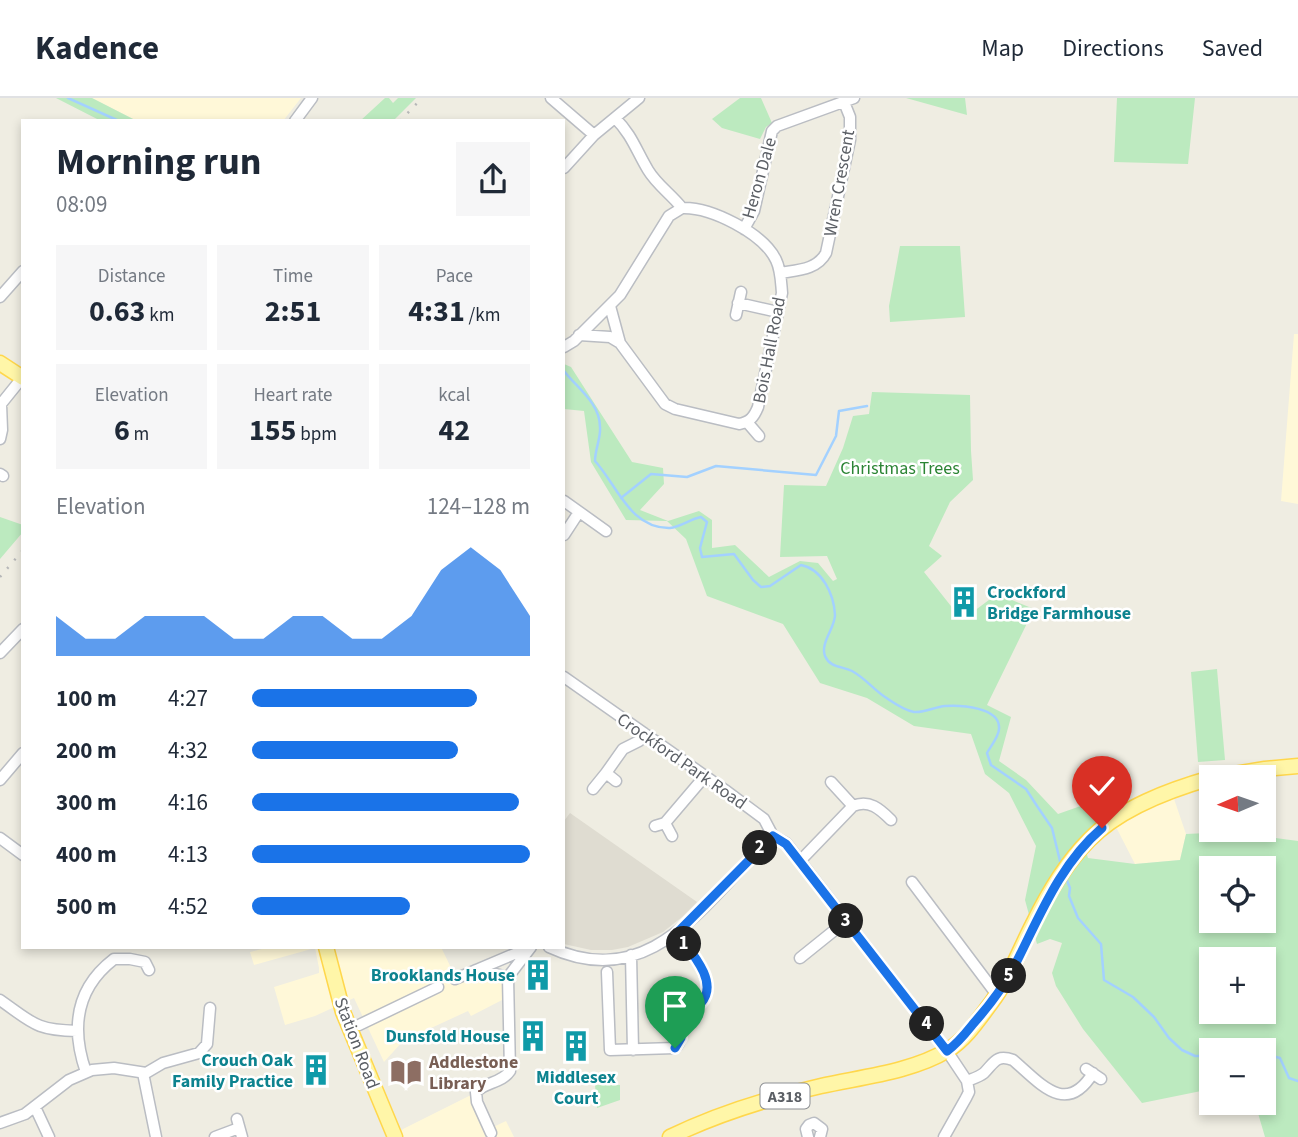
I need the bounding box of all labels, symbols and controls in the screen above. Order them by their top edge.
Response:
text: Kadence [35,25,159,72]
text: Map [981,31,1024,66]
text: Directions [1062,31,1164,66]
text: Saved [1202,31,1263,66]
street label: Wren Crescent [818,128,861,238]
street label: Heron Dale [736,134,783,222]
text: Morning run [56,135,261,189]
button: share [456,142,530,216]
text: 08:09 [56,188,107,221]
text: Distance [98,263,165,290]
text: Time [273,263,313,290]
text: Pace [436,263,473,290]
text: 0.63 [89,290,145,333]
text: 2:51 [265,290,321,333]
text: 4:31 [408,290,465,333]
street label: Bois Hall Road [747,295,792,406]
text: km [145,302,174,329]
text: /km [465,302,500,329]
text: Elevation [95,382,169,409]
text: Heart rate [253,382,332,409]
text: kcal [438,382,470,409]
text: 6 [114,409,130,452]
text: 155 [249,409,296,452]
text: 42 [438,409,470,452]
text: m [130,421,149,448]
text: bpm [296,421,337,448]
park label: Christmas Trees [840,456,960,481]
text: Elevation [56,490,146,523]
text: 124–128 m [427,490,530,523]
place label: Crockford Bridge Farmhouse [987,580,1131,626]
building icon: Crockford Bridge Farmhouse [947,585,981,619]
text: 100 m [56,682,117,715]
text: 4:27 [168,682,208,715]
street label: Crockford Park Road [612,707,752,816]
text: 200 m [56,734,117,767]
text: 4:32 [168,734,208,767]
pin [1072,756,1132,828]
north arrow [1199,765,1276,842]
map controls [1199,765,1276,1115]
icon: check [1083,767,1121,805]
text: 300 m [56,786,117,819]
text: 4:16 [168,786,208,819]
pin: 2 [742,830,778,866]
text: 2 [754,834,765,861]
text: 400 m [56,838,117,871]
text: 4:13 [168,838,208,871]
button: locate [1199,856,1276,933]
text: 500 m [56,890,117,923]
text: 4:52 [168,890,208,923]
pin: 3 [828,904,864,938]
text: 3 [840,907,851,934]
pin: 1 [666,926,702,962]
text: 1 [678,930,689,957]
button: + [1199,947,1276,1024]
building icon: Brooklands House [521,958,555,992]
pin: 5 [992,958,1026,994]
text: 5 [1003,962,1014,989]
place label: Brooklands House [371,963,515,988]
pin [645,976,705,1048]
icon: arrive [656,987,694,1025]
street label: Station Road [328,994,385,1092]
pin: 4 [909,1006,944,1042]
text: 4 [921,1010,932,1037]
building icon: Dunsfold House [516,1019,550,1053]
place label: Dunsfold House [385,1024,510,1049]
building icon: Middlesex Court [559,1029,593,1063]
button: − [1199,1038,1276,1115]
place label: Crouch Oak Family Practice [172,1048,293,1094]
place label: Addlestone Library [428,1050,518,1096]
building icon: Crouch Oak Family Practice [299,1053,333,1087]
library icon: Addlestone Library [389,1055,423,1089]
place label: Middlesex Court [536,1065,616,1111]
road number: A318 [760,1084,810,1108]

